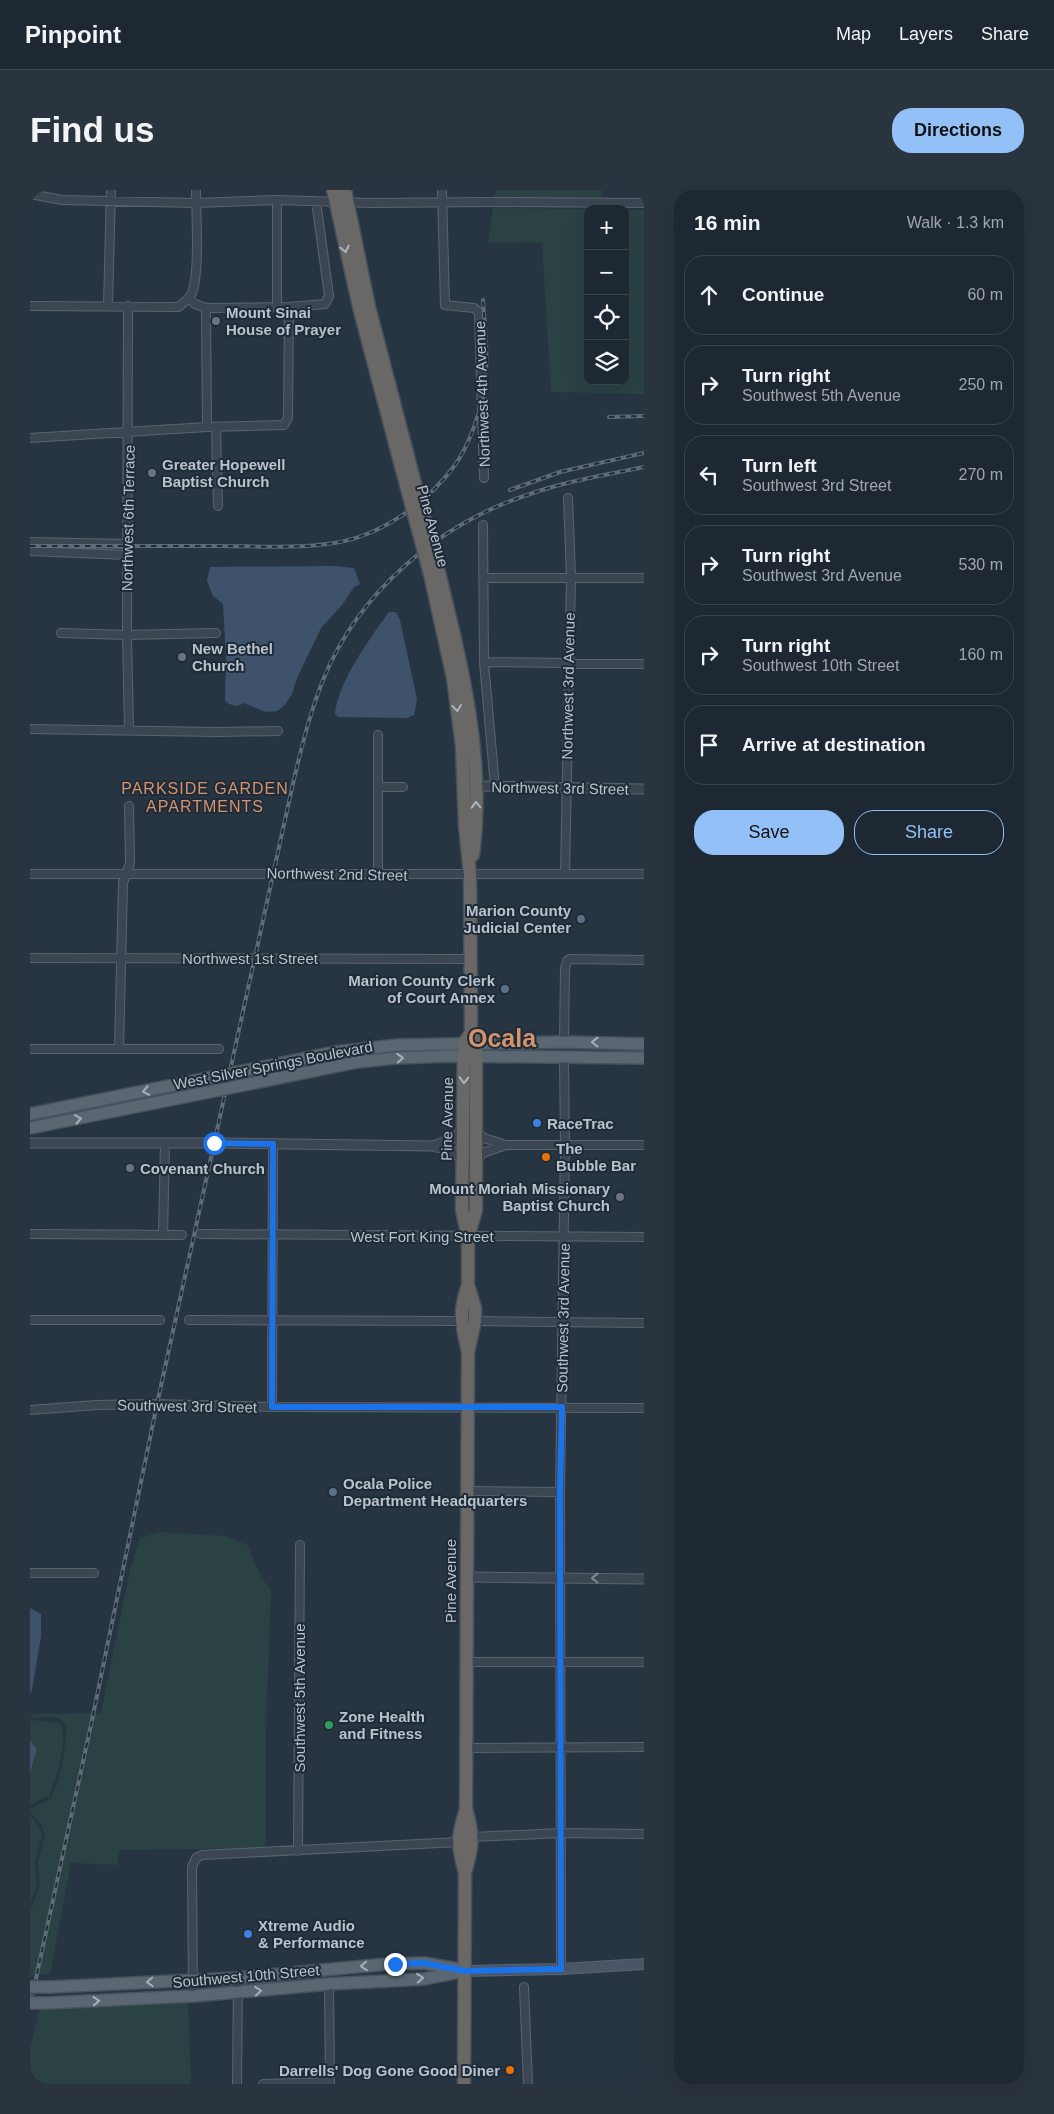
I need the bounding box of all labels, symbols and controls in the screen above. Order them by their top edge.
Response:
text: Pinpoint [25,21,121,48]
text: Map [836,24,871,44]
text: Layers [899,24,953,44]
text: Share [981,24,1029,44]
button: Directions [892,108,1024,153]
text: Find us [30,110,154,149]
map controls [584,205,629,385]
button: + [584,205,629,250]
text: 16 min [694,211,761,234]
text: Walk · 1.3 km [907,214,1004,231]
one-way arrow [339,245,350,254]
button: − [584,250,629,295]
icon: ahead [695,281,723,309]
text: Continue [742,284,824,305]
text: 60 m [967,286,1003,303]
button: locate [584,295,629,340]
place label: Mount Sinai House of Prayer [226,304,341,338]
marker: Mount Sinai House of Prayer [210,315,222,327]
street label: Northwest 4th Avenue [471,321,493,467]
button: layers [584,340,629,385]
text: Turn right [742,365,830,386]
icon: right [695,371,723,399]
text: 250 m [959,376,1003,393]
text: Southwest 5th Avenue [742,387,901,404]
street label: Northwest 6th Terrace [118,445,138,591]
text: Turn left [742,455,817,476]
place label: Greater Hopewell Baptist Church [162,456,285,490]
icon: left [695,461,723,489]
text: 270 m [959,466,1003,483]
marker: Greater Hopewell Baptist Church [146,467,158,479]
text: Southwest 3rd Street [742,477,891,494]
street label: Pine Avenue [414,483,452,569]
text: Turn right [742,545,830,566]
icon: right [695,551,723,579]
text: 530 m [959,556,1003,573]
text: Southwest 3rd Avenue [742,567,902,584]
street label: Northwest 3rd Avenue [558,612,578,760]
text: Turn right [742,635,830,656]
place label: New Bethel Church [192,640,273,674]
icon: right [695,641,723,669]
text: 160 m [959,646,1003,663]
marker: New Bethel Church [176,651,188,663]
text: Southwest 10th Street [742,657,899,674]
one-way arrow [452,703,462,712]
icon: arrive [695,731,723,759]
text: Arrive at destination [742,734,926,755]
street label: Northwest 3rd Street [491,778,630,798]
district label: PARKSIDE GARDEN APARTMENTS [121,780,289,815]
one-way arrow [471,801,482,809]
button: Save [694,810,844,855]
button: Share [854,810,1004,855]
street label: Northwest 2nd Street [266,864,408,884]
place label: Marion County Judicial Center [463,902,572,936]
marker: Marion County Judicial Center [575,913,587,925]
street label: Northwest 1st Street [182,950,319,967]
place label: Marion County Clerk of Court Annex [348,972,496,1006]
marker: Marion County Clerk of Court Annex [499,983,511,995]
district label: Ocala [468,1024,537,1052]
street label: West Silver Springs Boulevard [172,1037,374,1093]
one-way arrow [591,1037,599,1047]
one-way arrow [396,1053,404,1064]
one-way arrow [458,1076,469,1084]
street label: Pine Avenue [438,1077,456,1161]
one-way arrow [142,1085,151,1095]
one-way arrow [73,1114,82,1124]
place label: RaceTrac [547,1115,614,1132]
marker: RaceTrac [531,1117,543,1129]
route start [203,1132,226,1155]
place label: The Bubble Bar [556,1140,636,1174]
marker: The Bubble Bar [540,1151,552,1163]
place label: Covenant Church [140,1160,265,1177]
marker: Covenant Church [124,1162,136,1174]
place label: Mount Moriah Missionary Baptist Church [429,1180,611,1214]
marker: Mount Moriah Missionary Baptist Church [614,1191,626,1203]
street label: West Fort King Street [350,1228,494,1245]
street label: Southwest 3rd Avenue [553,1243,573,1393]
street label: Southwest 3rd Street [117,1396,258,1416]
place label: Ocala Police Department Headquarters [343,1475,527,1509]
marker: Ocala Police Department Headquarters [327,1486,339,1498]
street label: Pine Avenue [442,1539,459,1623]
one-way arrow [591,1573,599,1583]
street label: Southwest 5th Avenue [291,1623,308,1773]
place label: Zone Health and Fitness [339,1708,425,1742]
marker: Zone Health and Fitness [323,1719,335,1731]
place label: Xtreme Audio & Performance [258,1917,365,1951]
marker: Xtreme Audio & Performance [242,1928,254,1940]
route end [384,1953,407,1976]
one-way arrow [360,1960,368,1971]
street label: Southwest 10th Street [172,1961,321,1991]
one-way arrow [416,1973,424,1984]
one-way arrow [146,1977,154,1988]
one-way arrow [254,1986,262,1997]
one-way arrow [92,1996,100,2006]
place label: Darrells' Dog Gone Good Diner [279,2062,500,2079]
marker: Darrells' Dog Gone Good Diner [504,2064,516,2076]

